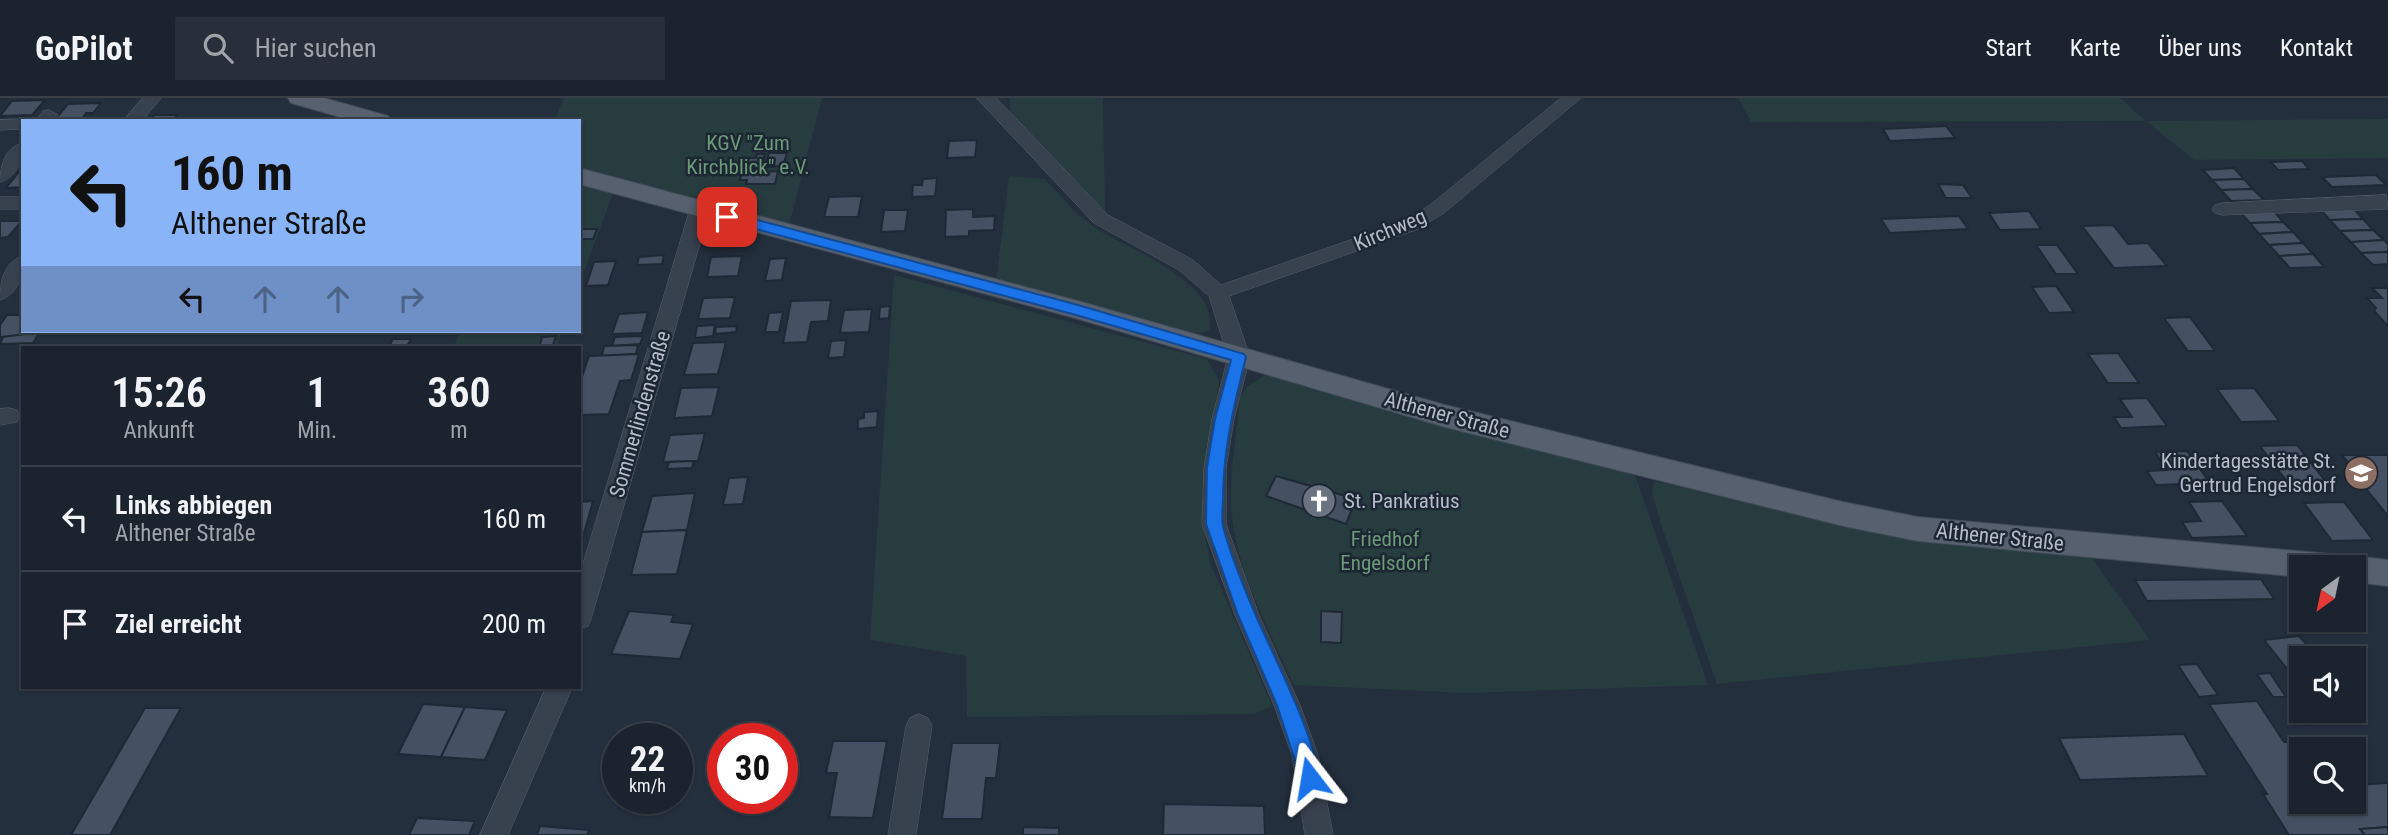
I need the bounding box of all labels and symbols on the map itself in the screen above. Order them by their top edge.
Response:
park label: KGV "Zum Kirchblick" e.V. [686,131,810,179]
pin [697,187,757,247]
street label: Kirchweg [1350,204,1430,256]
street label: Sommerlindenstraße [605,328,675,500]
street label: Althener Straße [1382,387,1512,443]
place label: Kindertagesstätte St. Gertrud Engelsdorf [2161,449,2336,497]
school or university icon: Kindertagesstätte St. Gertrud Engelsdorf [2342,454,2380,492]
church icon: St. Pankratius [1300,482,1338,520]
place label: St. Pankratius [1344,489,1460,513]
street label: Althener Straße [1935,518,2065,556]
park label: Friedhof Engelsdorf [1340,527,1430,575]
north arrow [2289,555,2366,632]
speed limit sign: 30 [707,723,798,814]
position arrow [1273,741,1347,815]

